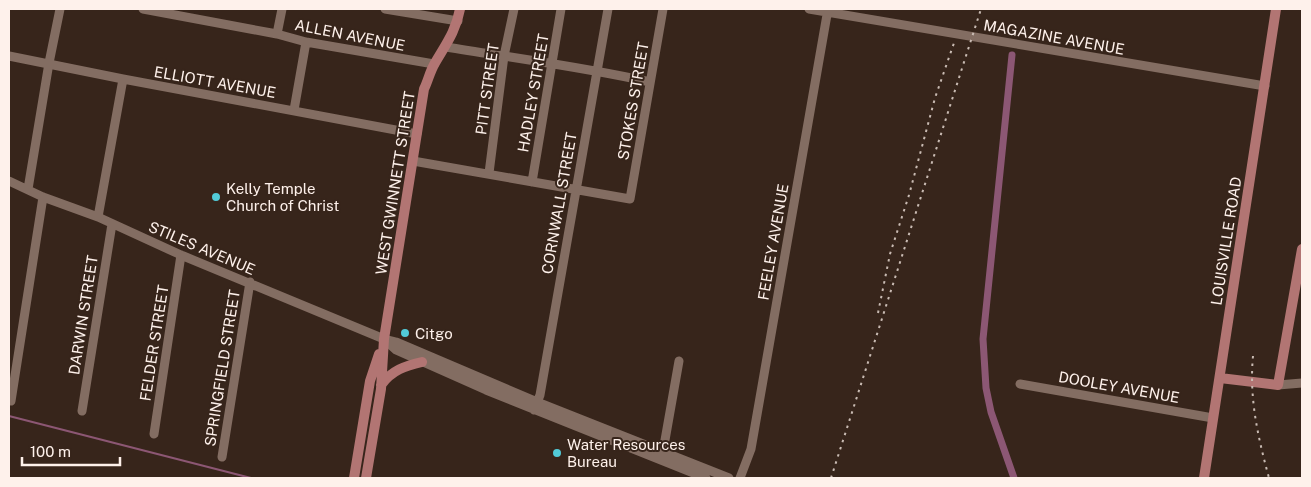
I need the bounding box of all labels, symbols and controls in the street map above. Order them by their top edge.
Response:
street label: ALLEN AVENUE [293,16,407,54]
street label: MAGAZINE AVENUE [982,16,1126,58]
street label: HADLEY STREET [514,32,552,154]
street label: STOKES STREET [614,41,652,161]
street label: PITT STREET [472,42,502,136]
street label: ELLIOTT AVENUE [153,63,277,101]
street label: WEST GWINNETT STREET [372,90,418,276]
street label: CORNWALL STREET [538,131,580,275]
street label: LOUISVILLE ROAD [1207,176,1245,306]
place label: Kelly Temple Church of Christ [226,180,339,214]
street label: FEELEY AVENUE [754,182,792,302]
marker: Kelly Temple Church of Christ [210,191,222,203]
street label: STILES AVENUE [146,218,258,278]
street label: DARWIN STREET [65,254,101,376]
street label: FELDER STREET [136,284,172,402]
street label: SPRINGFIELD STREET [201,288,243,447]
place label: Citgo [415,325,453,342]
marker: Citgo [399,327,411,339]
street label: DOOLEY AVENUE [1057,368,1181,406]
scale bar [22,434,120,466]
place label: Water Resources Bureau [567,436,685,470]
text: 100 m [30,443,71,460]
marker: Water Resources Bureau [551,447,563,459]

